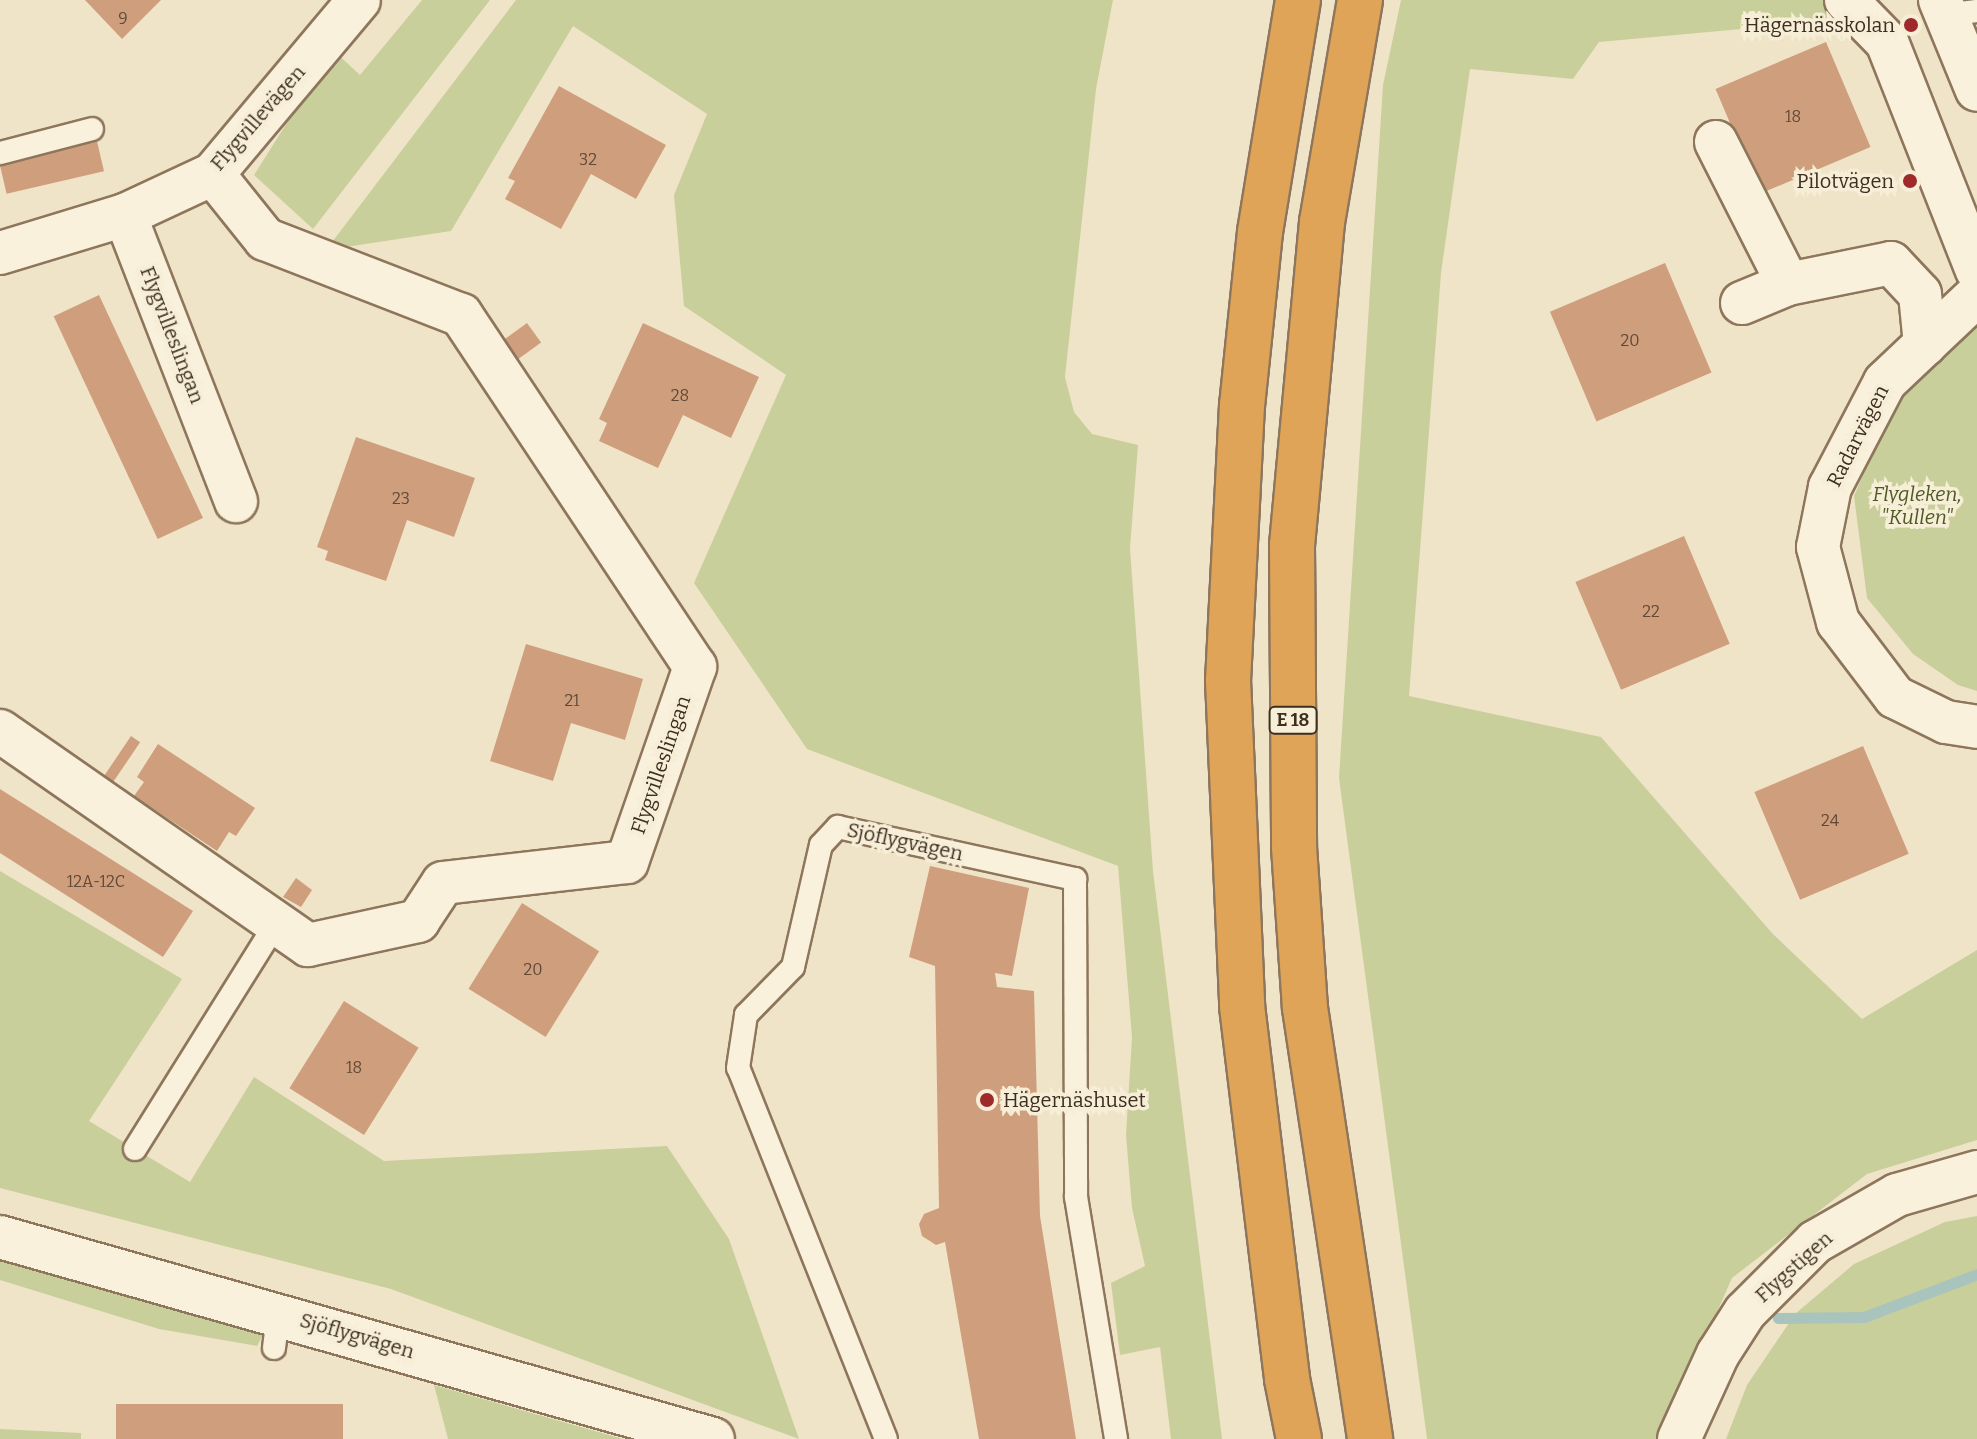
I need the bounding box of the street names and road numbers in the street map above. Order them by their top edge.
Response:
street label: Flygvillevägen [206,60,310,176]
street label: Flygvilleslingan [135,263,209,407]
street label: Radarvägen [1822,381,1894,491]
street label: Flygvilleslingan [626,693,696,837]
road number: E 18 [1267,706,1319,734]
street label: Sjöflygvägen [845,818,965,866]
street label: Flygstigen [1751,1226,1837,1308]
street label: Sjöflygvägen [297,1308,417,1364]

